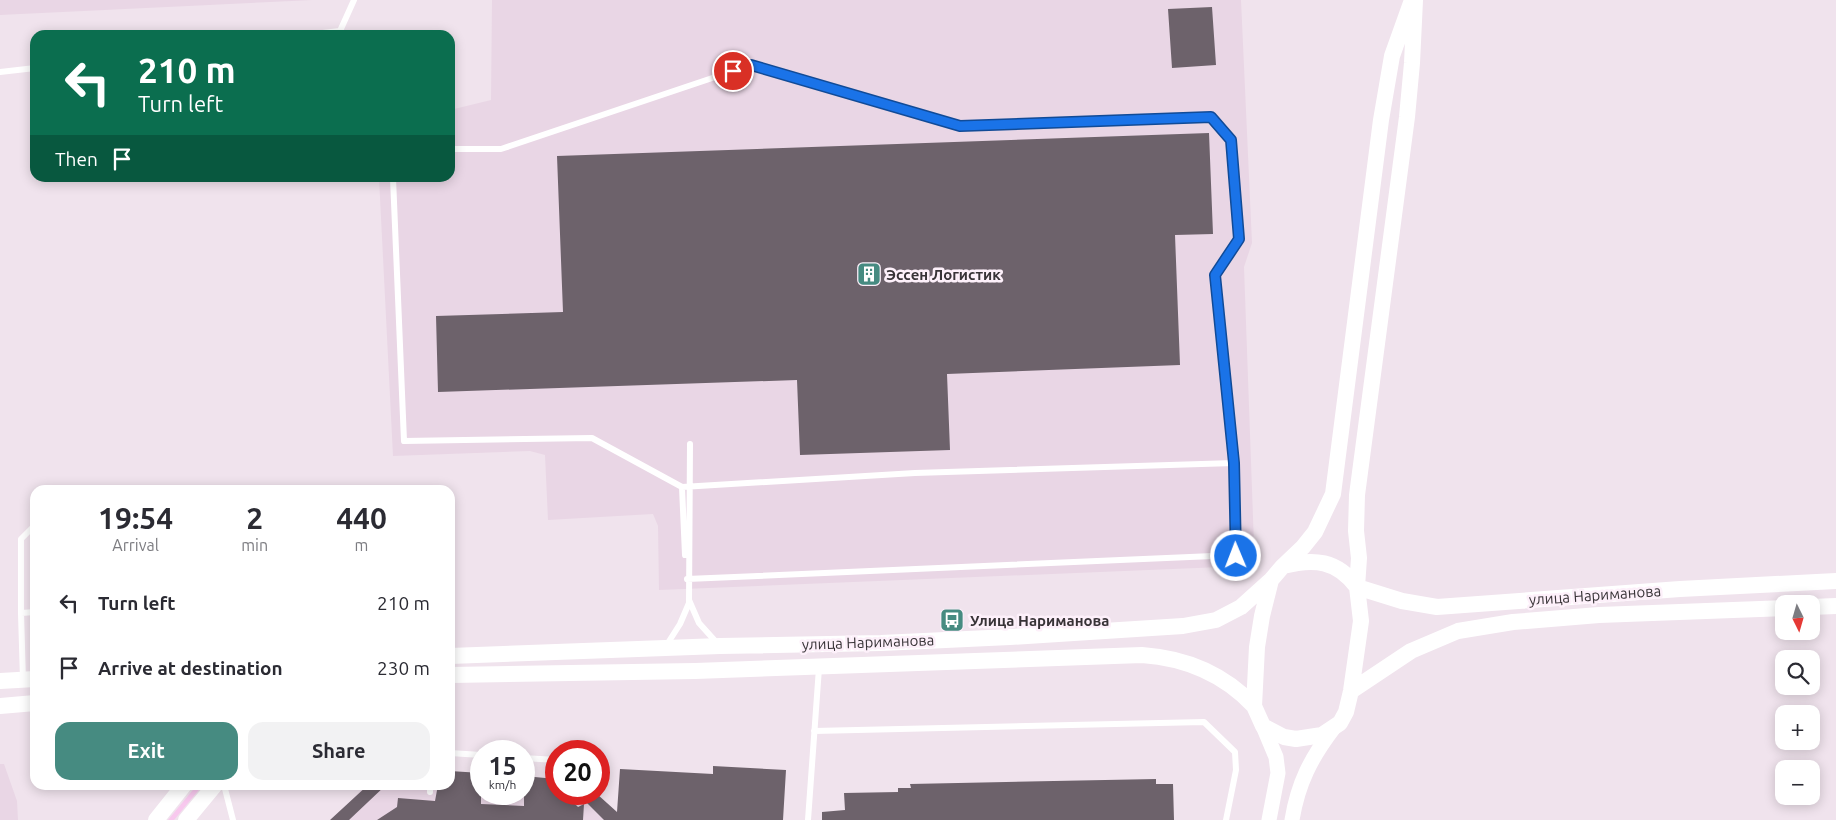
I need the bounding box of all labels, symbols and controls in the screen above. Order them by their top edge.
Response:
icon: left [55,50,120,115]
text: 210 m [138,50,236,90]
pin [712,50,754,92]
icon: arrive [719,57,747,85]
text: Turn left [138,91,223,116]
icon: arrive [108,145,136,173]
text: Then [55,148,98,170]
building icon: Эссен Логистик [856,261,882,287]
place label: Эссен Логистик [886,266,1001,283]
text: 19:54 [98,501,173,535]
text: 2 [246,501,263,535]
text: 440 [336,501,387,535]
position arrow [1209,529,1261,581]
text: Arrival [112,536,159,554]
text: min [241,536,268,554]
text: m [355,536,368,554]
street label: улица Нариманова [1528,582,1662,608]
icon: left [55,589,83,617]
text: Turn left [98,592,176,614]
text: 210 m [377,592,430,614]
north arrow [1775,595,1820,640]
map controls [1775,595,1820,805]
bus stop icon: Улица Нариманова [939,607,965,633]
place label: Улица Нариманова [970,612,1110,629]
street label: улица Нариманова [802,631,934,653]
button: search [1775,650,1820,695]
icon: arrive [55,654,83,682]
text: Arrive at destination [98,657,283,679]
text: 230 m [377,657,430,679]
button: + [1775,705,1820,750]
button: Exit [55,722,238,780]
button: Share [248,722,430,780]
speed limit sign: 20 [545,740,610,805]
text: 15 [488,752,517,780]
button: − [1775,760,1820,805]
text: km/h [489,778,516,791]

